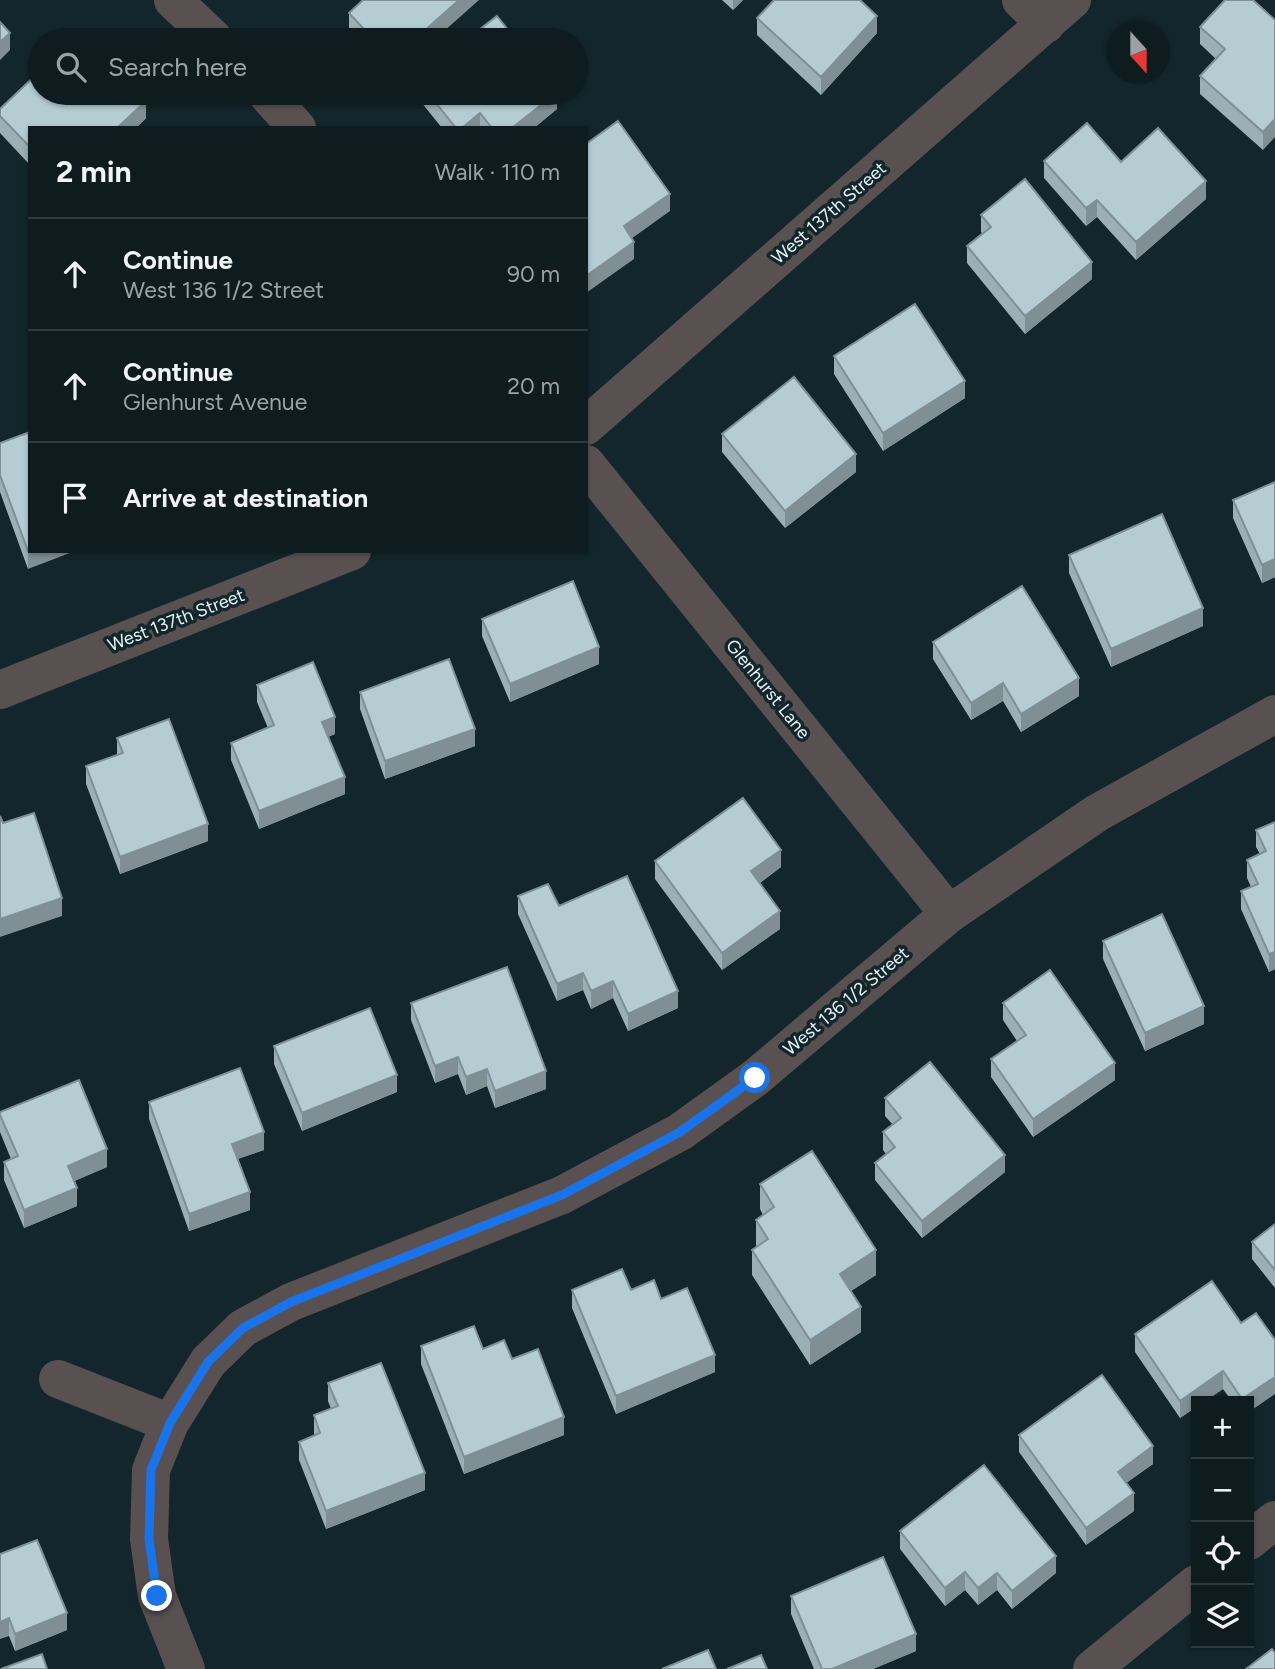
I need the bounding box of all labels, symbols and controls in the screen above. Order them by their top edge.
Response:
north arrow [1107,21,1170,84]
search box [28,28,588,105]
icon: search [52,48,90,86]
text: Search here [108,51,247,83]
text: 2 min [56,153,132,190]
street label: West 137th Street [767,157,891,269]
text: Walk · 110 m [435,158,560,186]
text: Continue [123,244,233,276]
icon: ahead [56,255,94,293]
text: 90 m [507,260,560,288]
text: West 136 1/2 Street [123,276,324,304]
text: Continue [123,356,233,388]
icon: ahead [56,367,94,405]
text: 20 m [507,372,560,400]
text: Glenhurst Avenue [123,388,307,416]
icon: arrive [56,479,94,517]
text: Arrive at destination [123,482,368,514]
street label: West 137th Street [105,584,248,656]
street label: Glenhurst Lane [721,635,815,743]
street label: West 136 1/2 Street [779,942,913,1060]
route start [739,1062,770,1093]
map controls [1191,1396,1254,1648]
button: + [1191,1396,1254,1459]
button: − [1191,1459,1254,1522]
button: locate [1191,1522,1254,1585]
route end [141,1580,172,1611]
button: layers [1191,1585,1254,1648]

